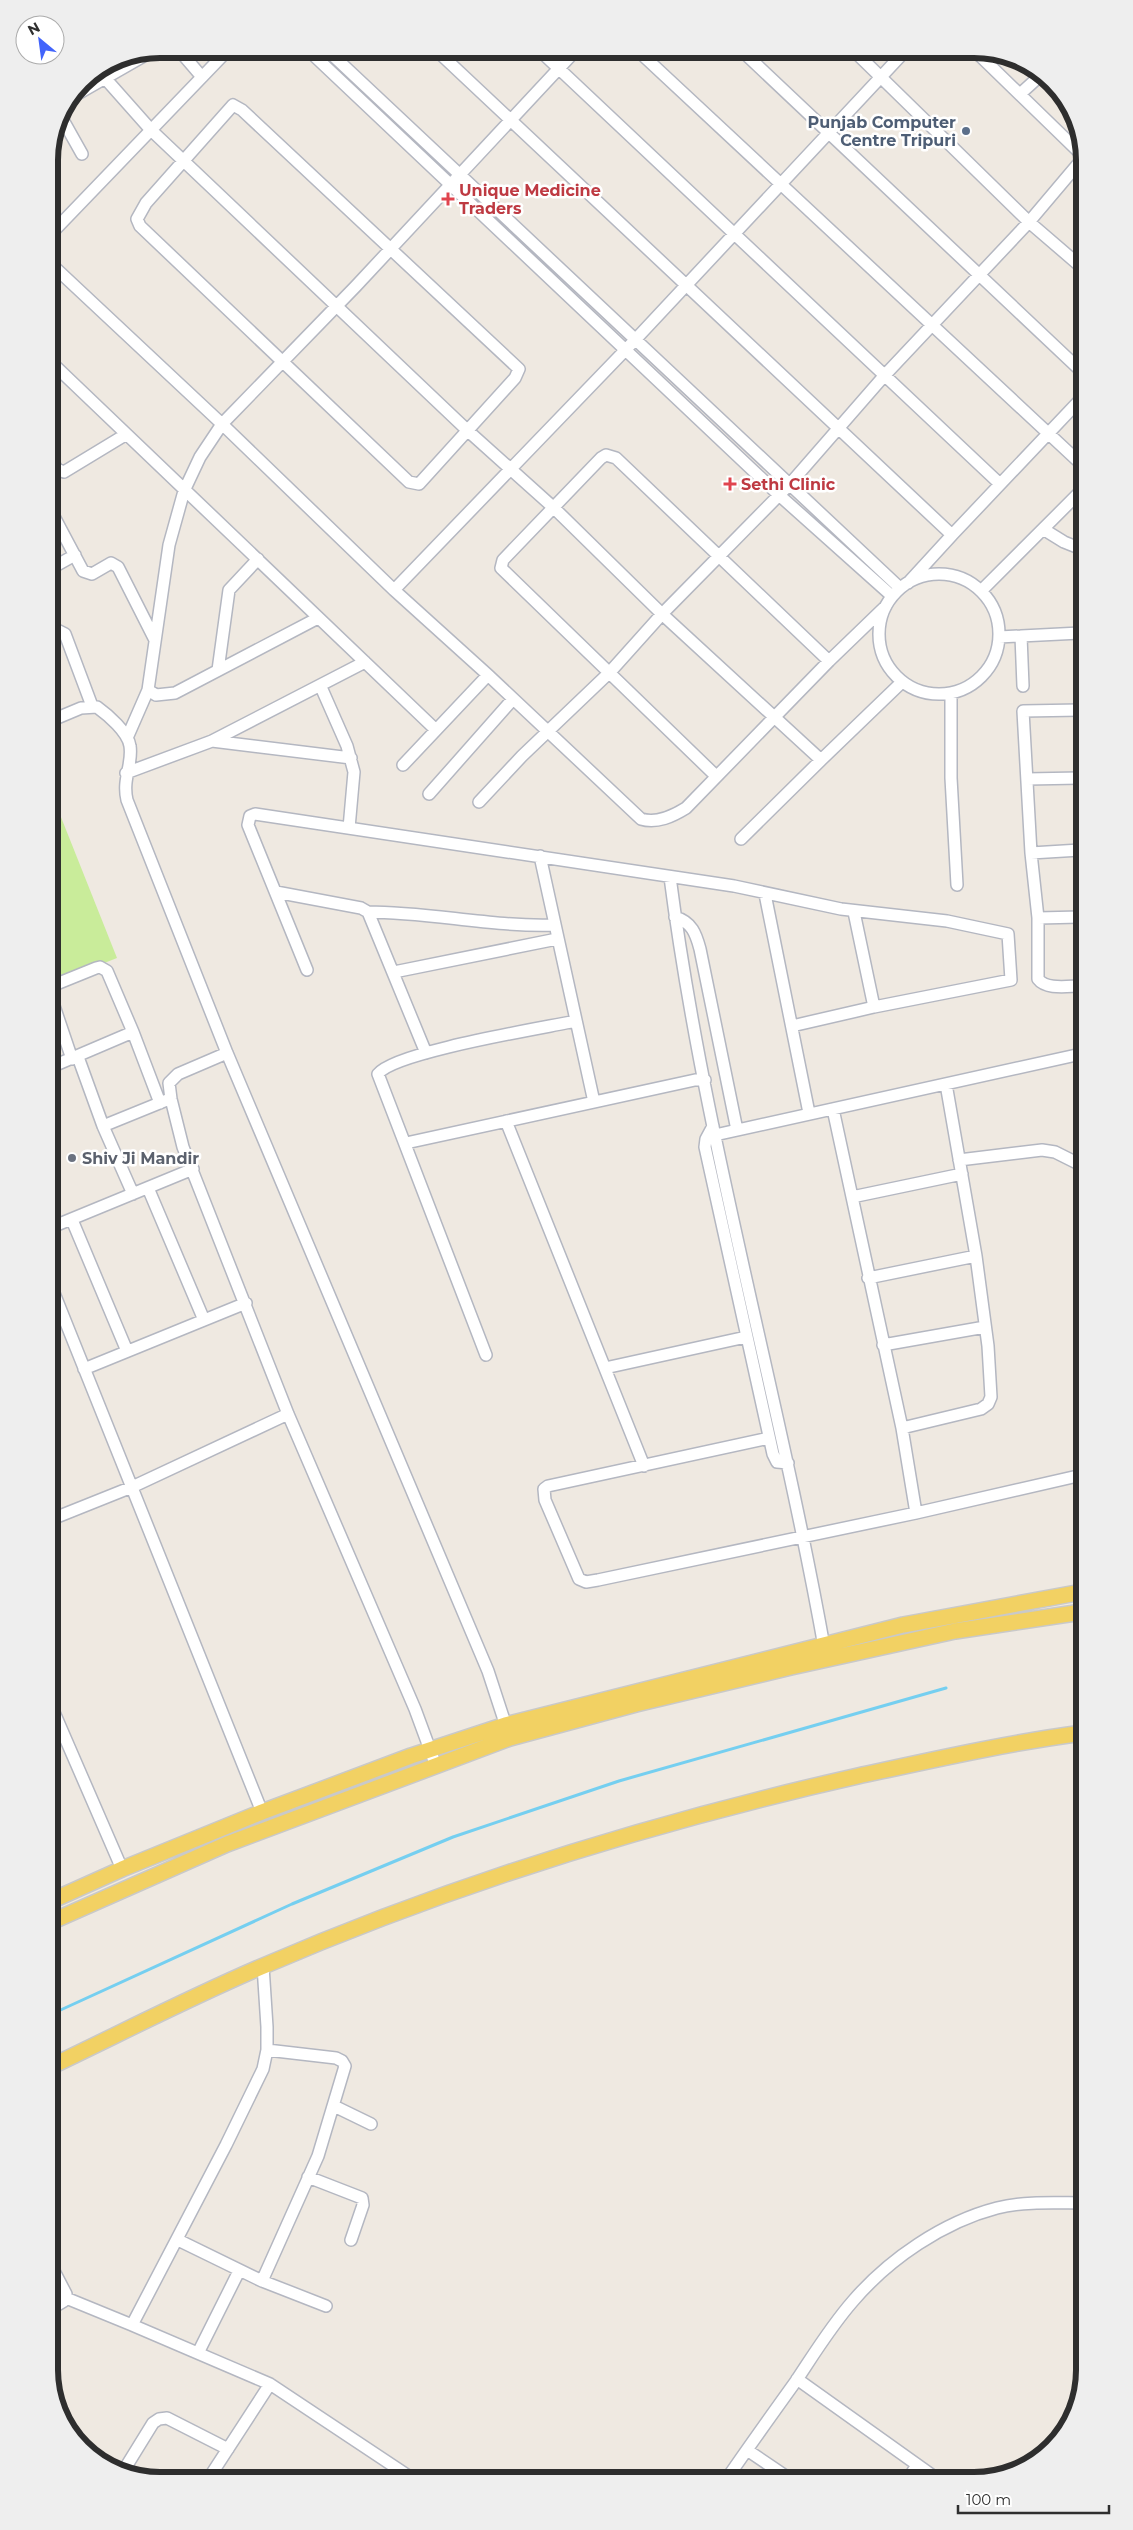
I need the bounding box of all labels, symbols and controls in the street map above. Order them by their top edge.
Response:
north arrow [15,15,65,65]
text: N [24,18,43,39]
place label: Punjab Computer Centre Tripuri [808,113,956,150]
marker: Punjab Computer Centre Tripuri [960,125,972,137]
place label: Unique Medicine Traders [459,181,601,218]
marker: Unique Medicine Traders [441,192,455,206]
place label: Sethi Clinic [741,475,836,494]
marker: Sethi Clinic [723,477,737,491]
place label: Shiv Ji Mandir [82,1149,199,1168]
marker: Shiv Ji Mandir [66,1152,78,1164]
scale bar [958,2482,1109,2514]
text: 100 m [966,2490,1011,2509]

